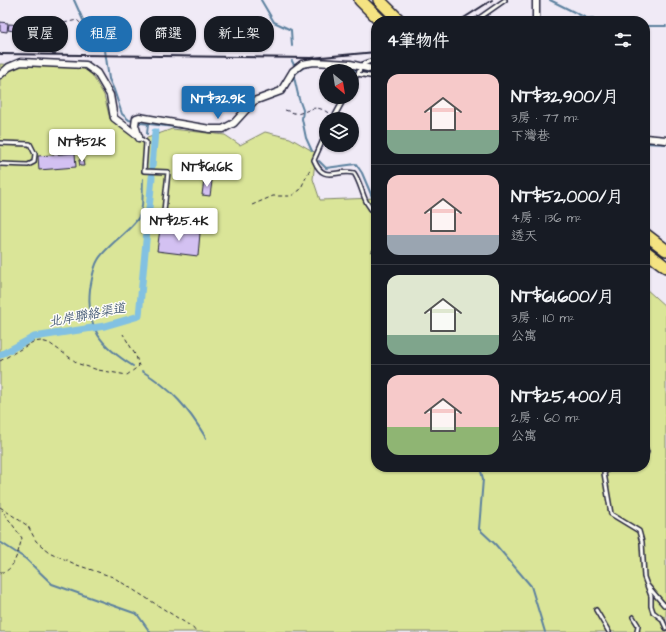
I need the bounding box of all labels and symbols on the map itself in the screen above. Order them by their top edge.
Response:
north arrow [319,64,359,104]
pin: NT$32.9K [177,86,259,120]
pin: NT$52K [49,129,115,163]
pin: NT$61.6K [166,154,248,188]
pin: NT$25.4K [138,208,220,242]
water label: 北岸聯絡渠道 [47,299,128,331]

